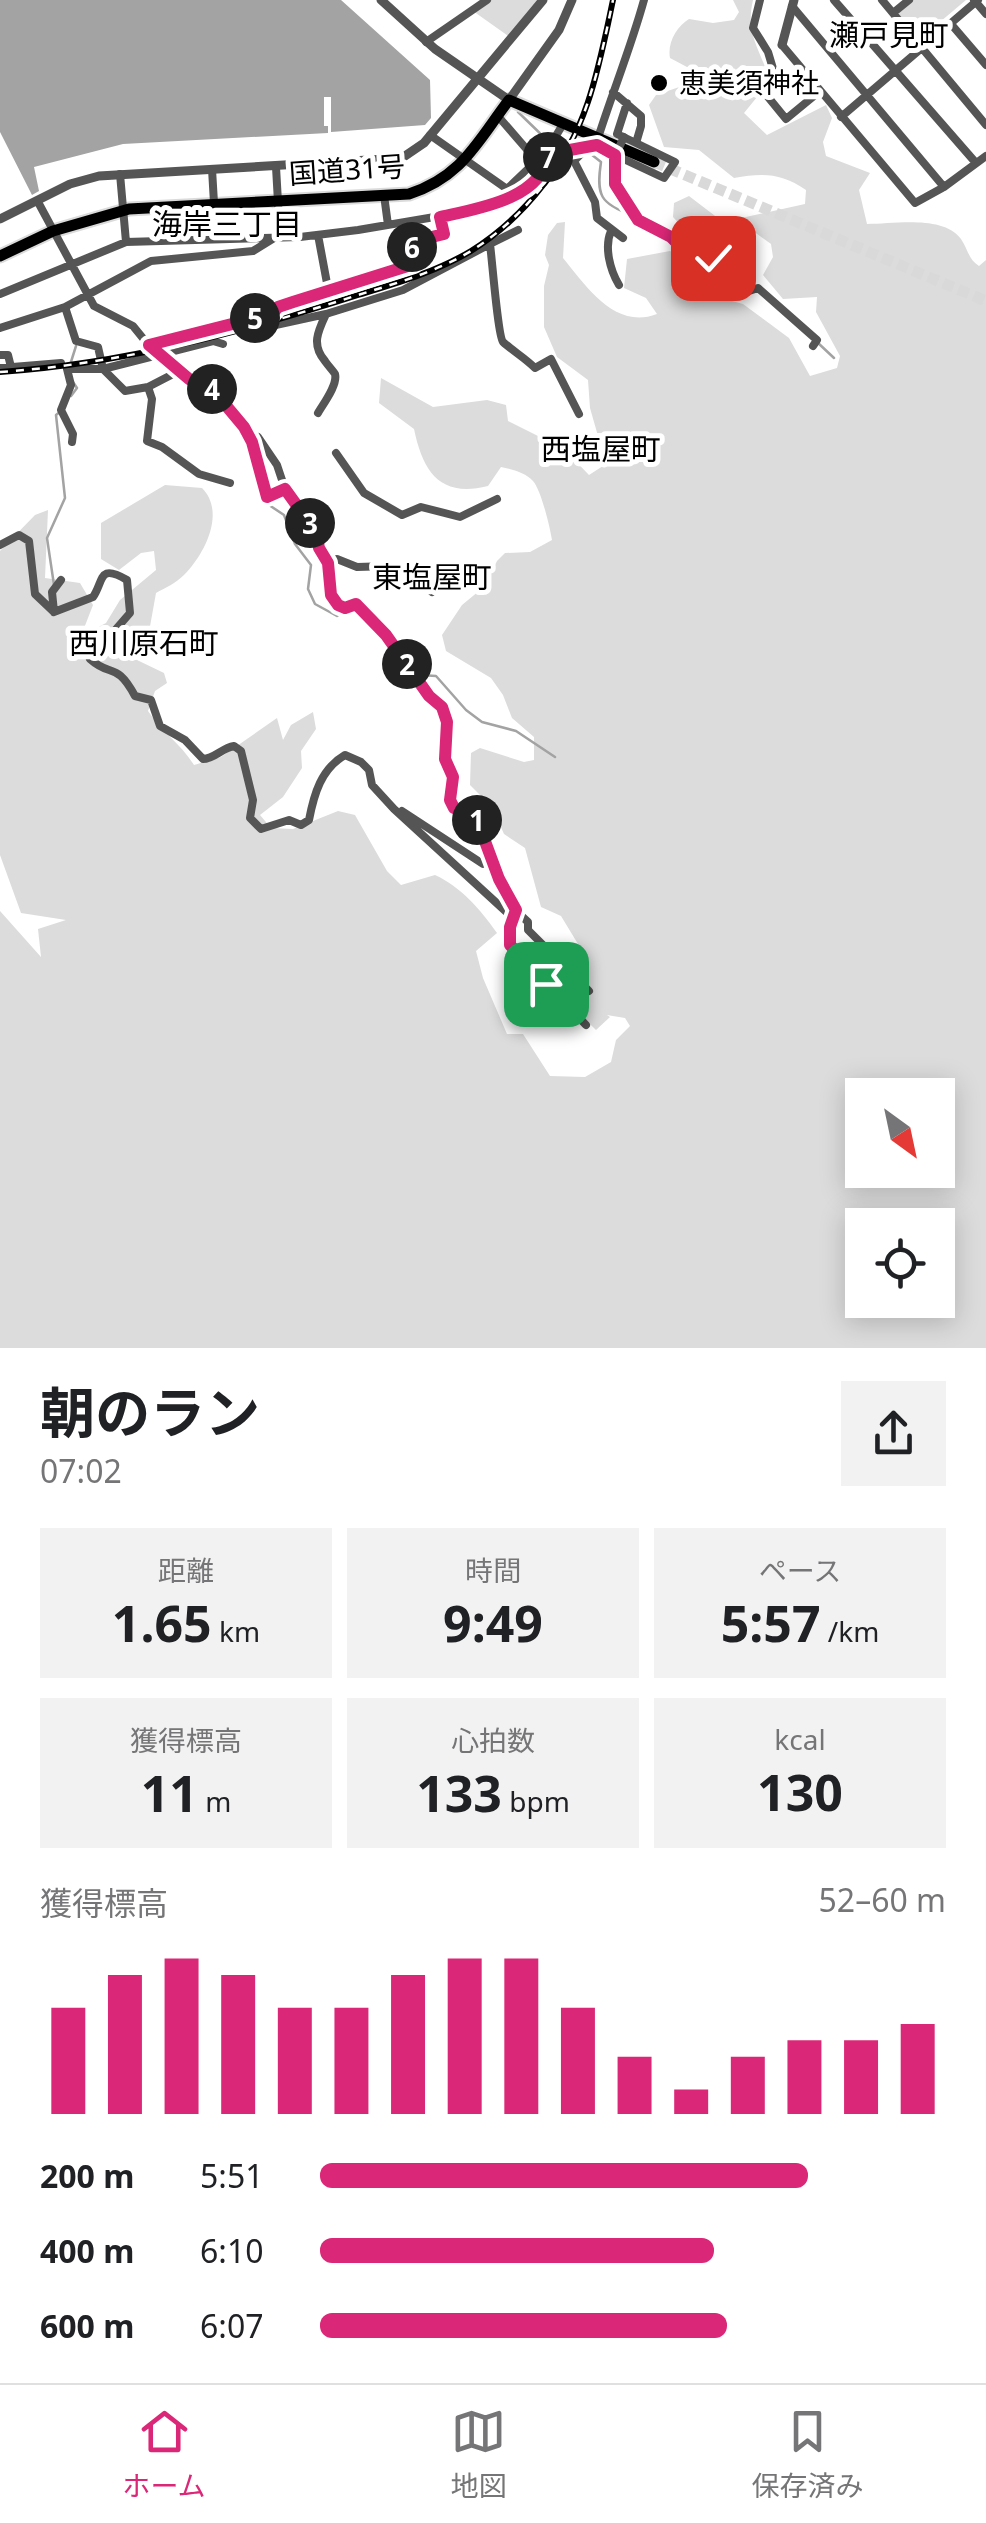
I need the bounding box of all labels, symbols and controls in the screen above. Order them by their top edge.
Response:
district label: 瀬戸見町 [829,14,949,55]
place label: 恵美須神社 [679,63,819,101]
marker: 恵美須神社 [648,72,670,94]
pin: 7 [523,132,573,182]
text: 7 [540,138,556,176]
street label: 国道31号 [288,146,406,192]
district label: 海岸三丁目 [152,203,302,244]
pin [671,216,756,301]
pin: 6 [387,222,437,272]
text: 6 [404,228,420,266]
icon: check [686,231,741,286]
pin: 5 [230,293,280,343]
text: 5 [247,299,263,337]
pin: 4 [187,364,237,414]
text: 4 [204,370,220,408]
district label: 西塩屋町 [541,428,661,469]
pin: 3 [285,498,335,548]
text: 3 [302,504,318,542]
district label: 東塩屋町 [372,556,492,597]
district label: 西川原石町 [69,622,219,663]
pin: 2 [382,639,432,689]
text: 2 [399,645,415,683]
pin: 1 [452,795,502,845]
text: 1 [469,801,485,839]
pin [504,942,589,1027]
icon: arrive [519,957,574,1012]
north arrow [845,1078,955,1188]
map controls [845,1078,955,1318]
button: locate [845,1208,955,1318]
text: 朝のラン [40,1374,260,1449]
button: share [841,1381,946,1486]
text: 07:02 [40,1449,122,1492]
text: 距離 [158,1551,214,1589]
text: 時間 [465,1551,521,1589]
text: ペース [759,1551,841,1589]
text: 1.65 [112,1589,212,1657]
text: 9:49 [443,1589,543,1657]
text: 5:57 [721,1589,821,1657]
text: km [212,1612,260,1650]
text: /km [821,1612,879,1650]
text: kcal [774,1720,826,1758]
text: 獲得標高 [130,1721,242,1759]
text: 心拍数 [451,1721,535,1759]
text: 130 [757,1758,843,1826]
text: 11 [141,1759,198,1827]
text: 133 [416,1759,502,1827]
text: m [198,1782,231,1820]
text: bpm [502,1782,570,1820]
text: 52–60 m [819,1878,946,1921]
text: 獲得標高 [40,1881,168,1924]
text: 200 m [40,2154,134,2197]
text: 5:51 [200,2154,264,2197]
text: 400 m [40,2229,134,2272]
text: 6:10 [200,2229,264,2272]
text: 600 m [40,2304,134,2347]
text: 6:07 [200,2304,264,2347]
tab: ホーム [122,2404,206,2504]
tab: 地図 [451,2404,507,2504]
tab: 保存済み [751,2404,864,2504]

